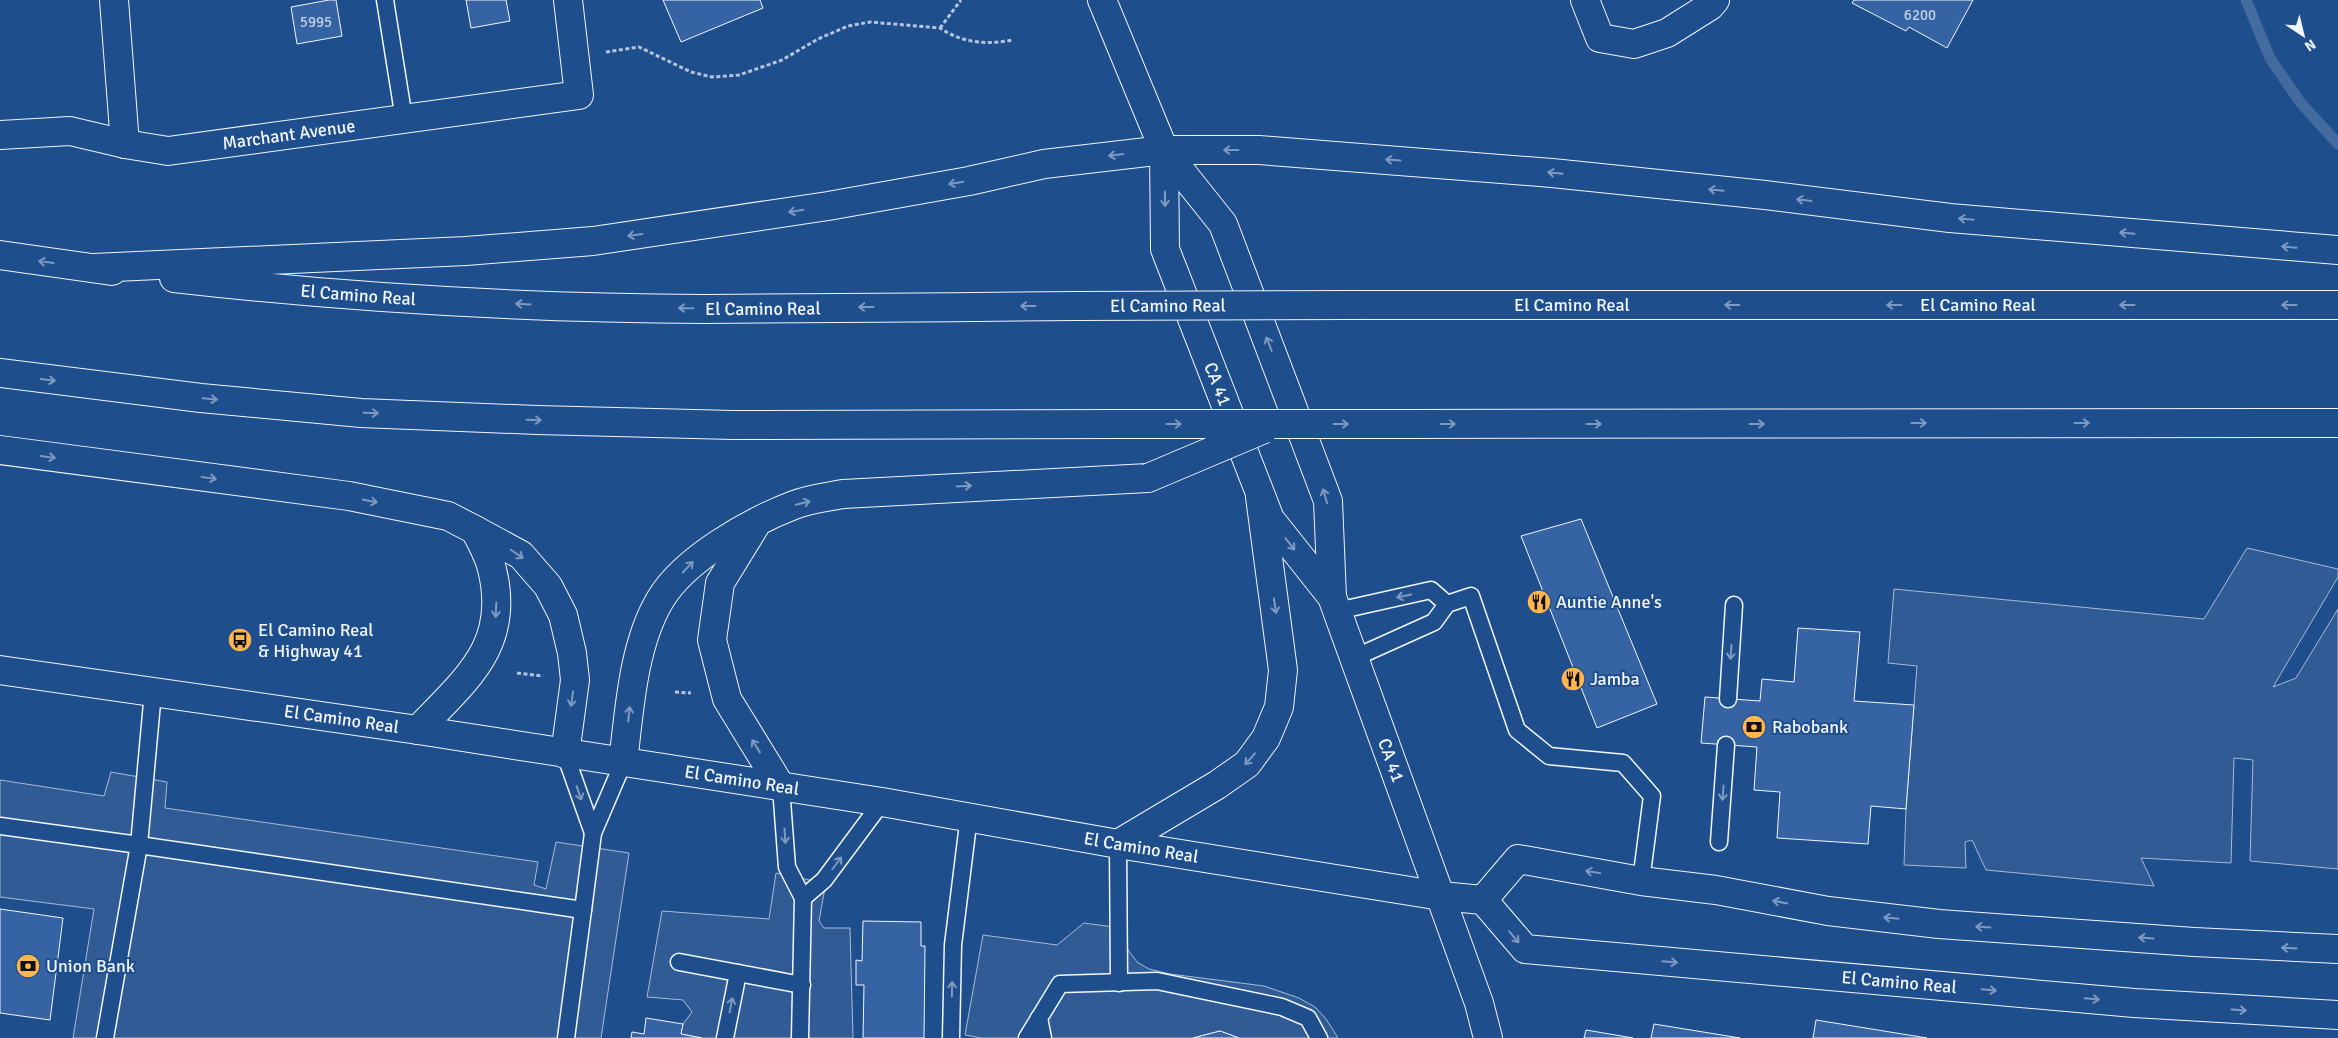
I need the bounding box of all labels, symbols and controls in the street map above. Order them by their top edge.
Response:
house number: 6200 [1904,6,1936,24]
north arrow [2278,10,2328,60]
house number: 5995 [300,13,332,31]
text: N [2301,35,2319,55]
street label: Marchant Avenue [221,115,357,154]
one-way arrow [1223,145,1239,155]
one-way arrow [1108,151,1124,161]
one-way arrow [1385,156,1401,165]
one-way arrow [1547,168,1563,178]
one-way arrow [948,179,964,189]
one-way arrow [1709,185,1725,195]
one-way arrow [1160,190,1169,206]
one-way arrow [1797,195,1813,205]
one-way arrow [788,207,804,217]
one-way arrow [1958,215,1974,224]
one-way arrow [2120,229,2136,238]
one-way arrow [627,230,643,240]
one-way arrow [2282,242,2298,251]
one-way arrow [39,256,55,266]
street label: El Camino Real [300,280,417,310]
street label: El Camino Real [1110,294,1226,317]
street label: El Camino Real [1514,294,1630,316]
street label: El Camino Real [1920,294,2036,316]
street label: El Camino Real [705,298,821,320]
one-way arrow [515,299,531,309]
one-way arrow [1724,300,1740,310]
one-way arrow [1887,300,1903,310]
one-way arrow [2119,300,2136,310]
one-way arrow [2282,300,2298,310]
one-way arrow [1020,301,1036,311]
one-way arrow [678,303,694,313]
one-way arrow [858,303,874,312]
one-way arrow [1264,337,1273,353]
street label: CA 41 [1199,359,1236,409]
one-way arrow [40,375,56,385]
one-way arrow [201,394,217,404]
one-way arrow [363,409,379,418]
one-way arrow [526,415,542,425]
one-way arrow [1911,418,1927,428]
one-way arrow [2074,418,2090,428]
one-way arrow [1166,419,1182,429]
one-way arrow [1332,419,1349,429]
one-way arrow [1440,419,1456,429]
one-way arrow [1586,419,1602,429]
one-way arrow [1748,419,1765,429]
one-way arrow [40,452,56,462]
one-way arrow [201,473,217,483]
one-way arrow [956,482,972,491]
one-way arrow [1320,489,1330,505]
one-way arrow [362,496,378,506]
one-way arrow [794,498,810,507]
one-way arrow [1285,537,1296,550]
one-way arrow [510,549,524,559]
one-way arrow [682,561,694,574]
restaurant icon: Auntie Anne's [1526,589,1552,615]
place label: Auntie Anne's [1556,591,1662,613]
one-way arrow [1396,592,1412,601]
one-way arrow [1270,598,1280,614]
one-way arrow [491,601,500,617]
place label: El Camino Real & Highway 41 [258,619,374,662]
bus stop icon: El Camino Real & Highway 41 [227,627,253,653]
one-way arrow [1727,643,1736,659]
restaurant icon: Jamba [1560,666,1586,692]
place label: Jamba [1590,668,1640,690]
one-way arrow [567,691,577,707]
street label: El Camino Real [283,700,400,738]
one-way arrow [624,707,634,723]
bank icon: Rabobank [1741,714,1767,740]
place label: Rabobank [1772,716,1848,738]
street label: CA 41 [1373,735,1409,785]
one-way arrow [750,739,760,753]
one-way arrow [1244,753,1255,766]
street label: El Camino Real [683,761,801,800]
one-way arrow [575,785,584,801]
one-way arrow [1718,785,1727,801]
street label: El Camino Real [1082,827,1200,868]
one-way arrow [780,828,790,844]
one-way arrow [831,857,842,870]
one-way arrow [1585,867,1601,877]
one-way arrow [1773,897,1789,907]
one-way arrow [1883,913,1899,923]
one-way arrow [1976,922,1992,931]
one-way arrow [1509,930,1520,943]
one-way arrow [2138,934,2154,943]
one-way arrow [2282,943,2298,952]
bank icon: Union Bank [15,953,41,979]
place label: Union Bank [46,955,135,977]
one-way arrow [1662,957,1678,967]
street label: El Camino Real [1840,966,1958,998]
one-way arrow [948,982,957,998]
one-way arrow [1981,986,1997,995]
one-way arrow [2084,995,2100,1004]
one-way arrow [727,998,737,1014]
one-way arrow [2231,1006,2247,1015]

